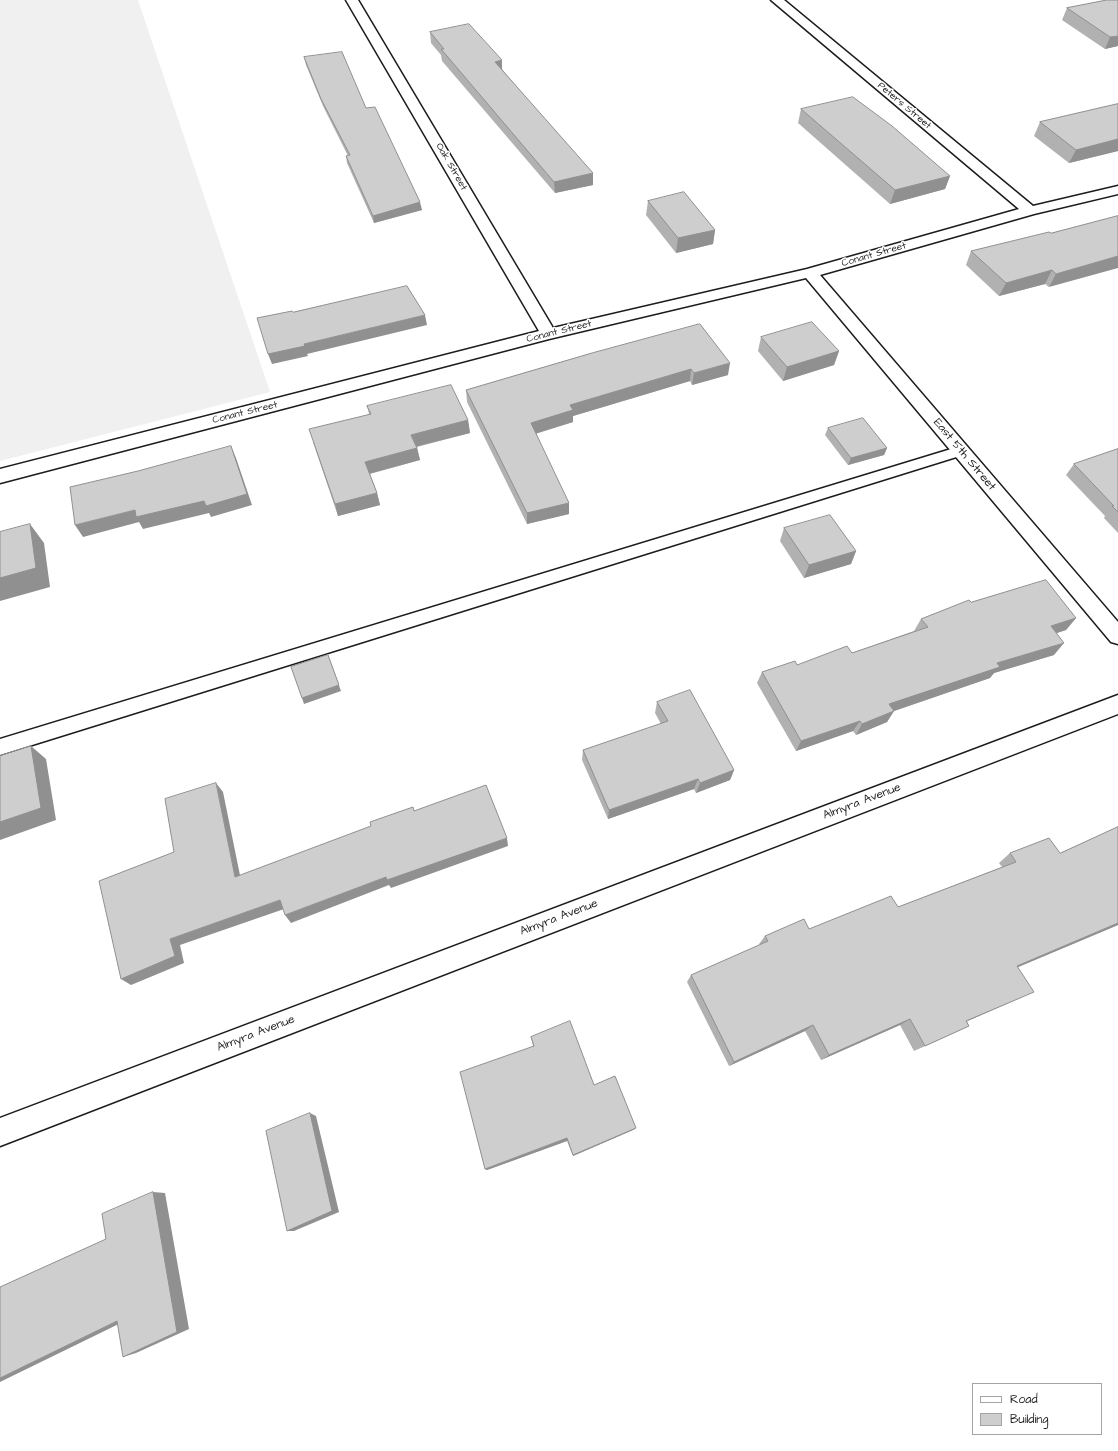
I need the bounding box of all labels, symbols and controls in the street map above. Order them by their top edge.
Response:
street label: Peters Street [875,80,933,132]
street label: Oak Street [433,141,469,193]
street label: Conant Street [840,240,908,270]
street label: Conant Street [525,318,593,346]
street label: Conant Street [211,399,279,427]
street label: East 5th Street [930,416,998,494]
street label: Almyra Avenue [821,781,903,823]
street label: Almyra Avenue [518,897,600,939]
street label: Almyra Avenue [215,1013,297,1055]
legend [972,1383,1102,1435]
text: Road [1010,1391,1038,1408]
text: Building [1010,1411,1048,1428]

